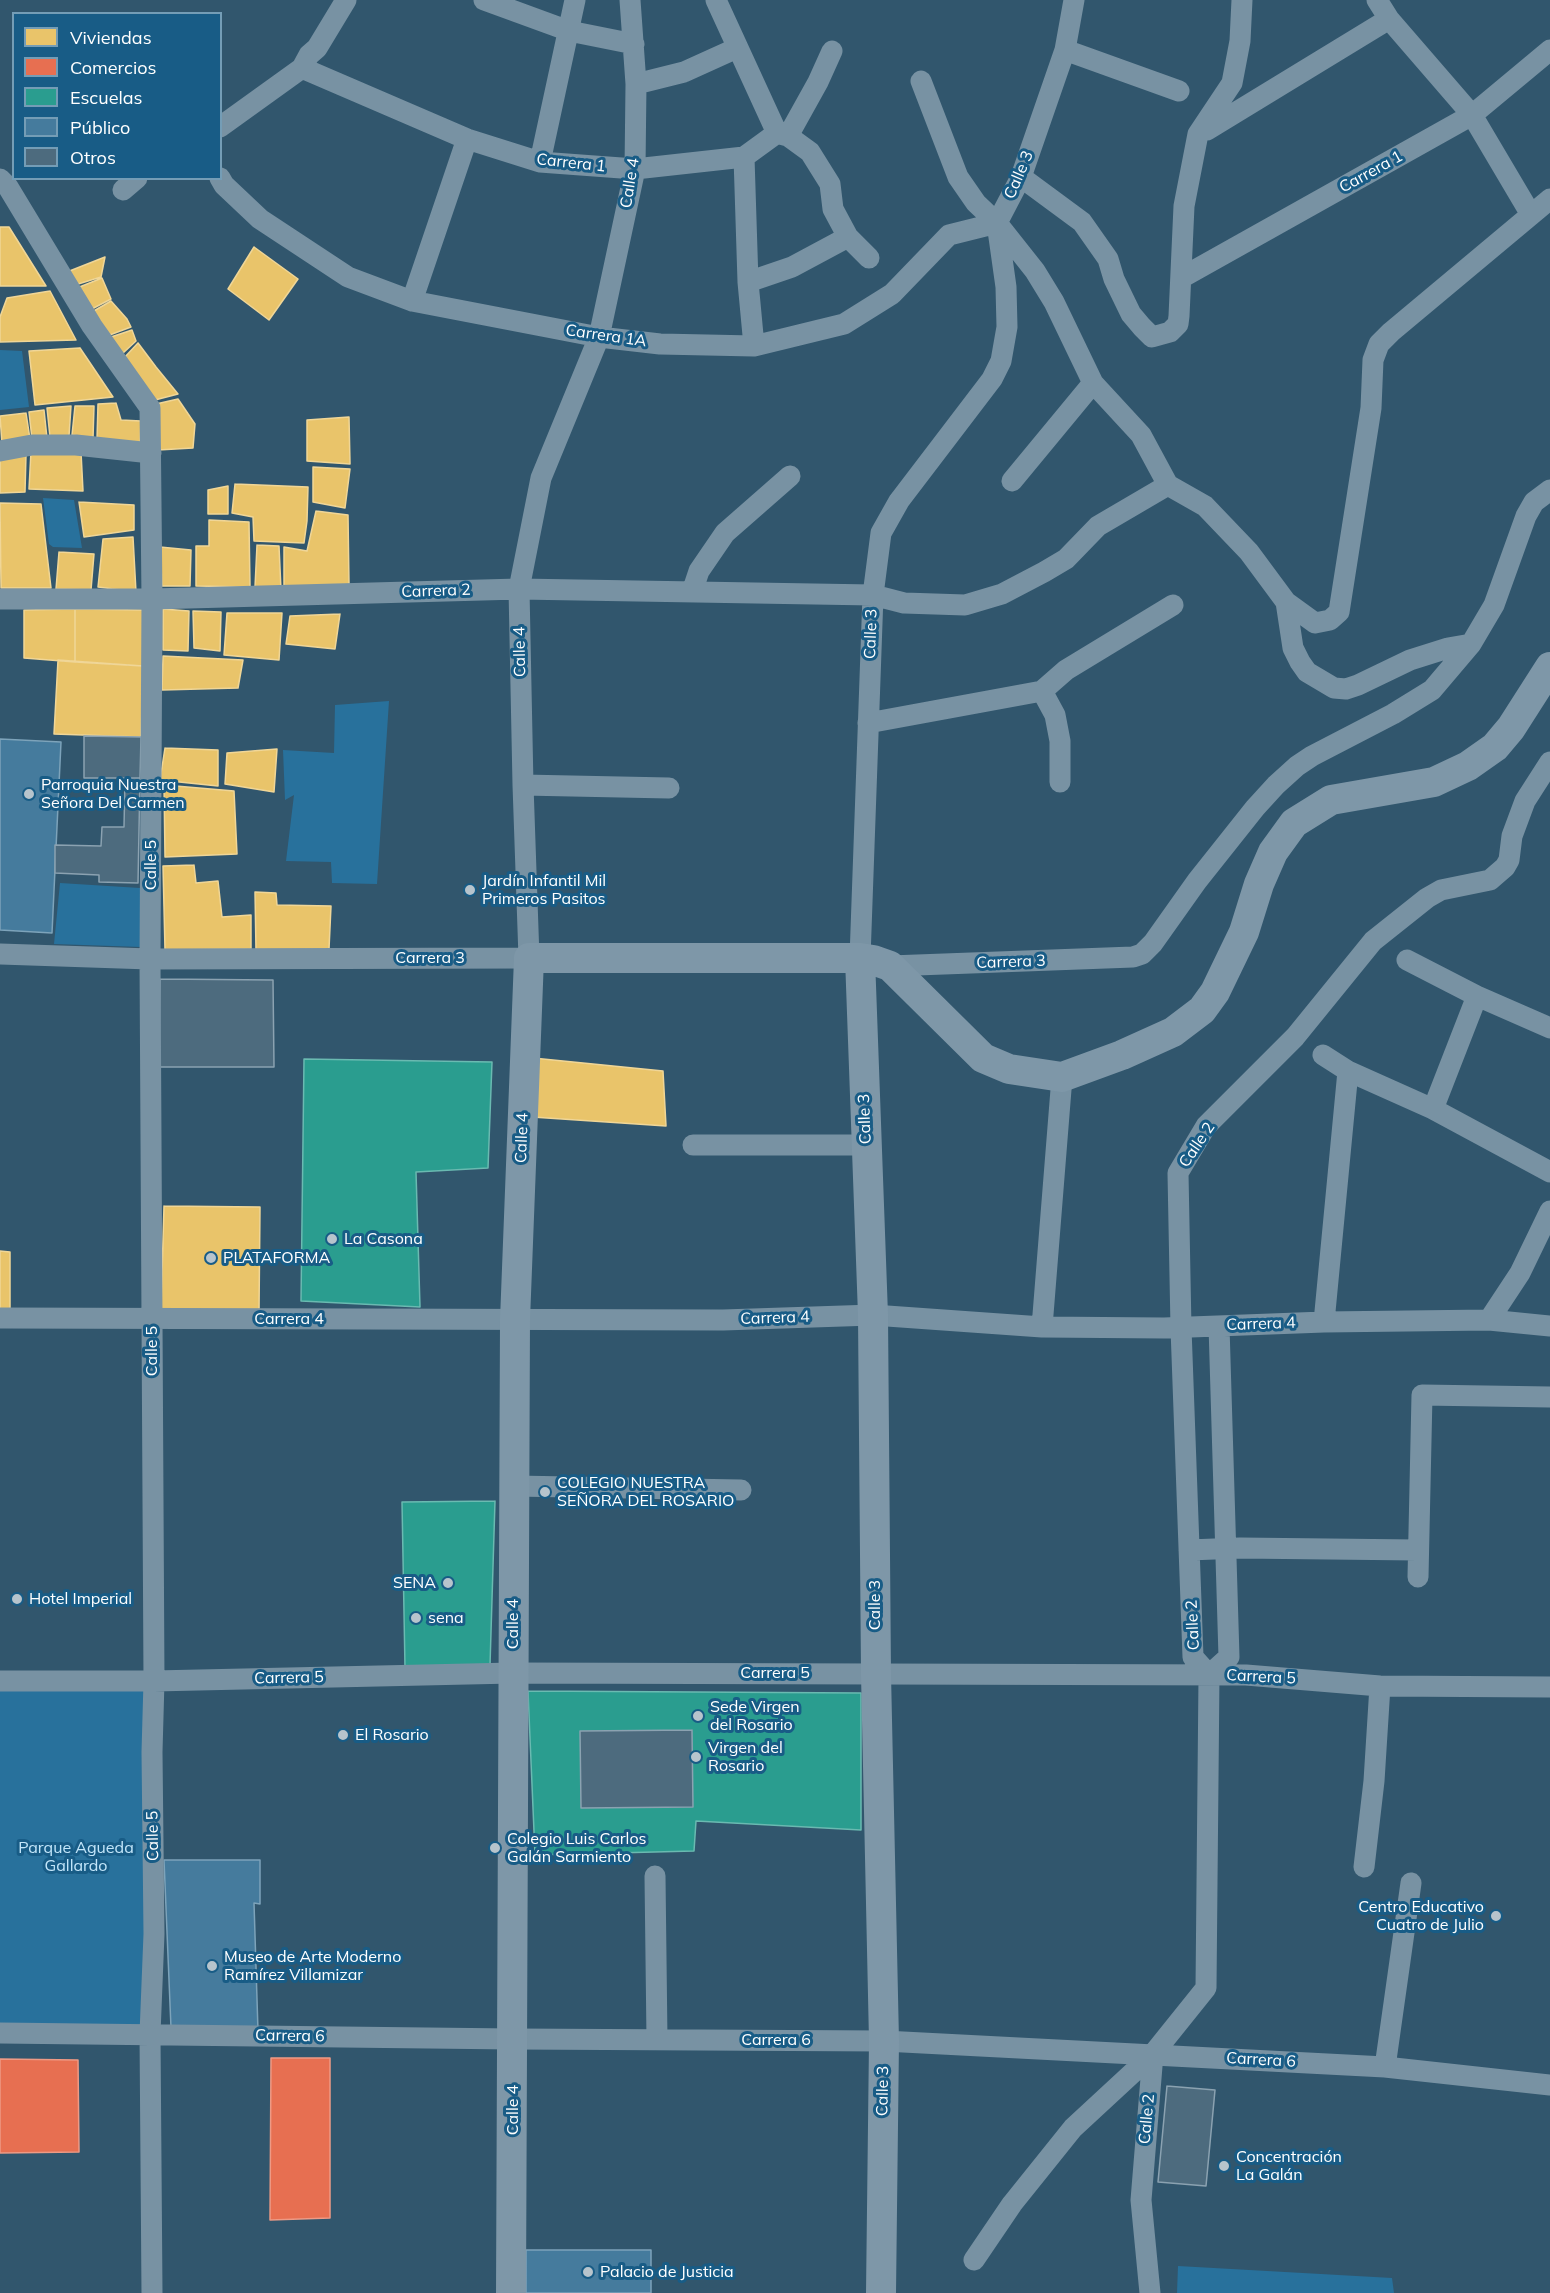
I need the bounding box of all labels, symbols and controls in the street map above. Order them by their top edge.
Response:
legend [12,12,222,180]
text: Viviendas [70,26,152,49]
text: Comercios [70,56,156,79]
text: Escuelas [70,86,142,109]
text: Público [70,116,130,139]
text: Otros [70,146,116,169]
street label: Carrera 1 [1336,147,1406,197]
street label: Calle 3 [1000,148,1038,202]
street label: Carrera 1 [535,150,607,176]
street label: Calle 4 [617,157,643,209]
street label: Carrera 1A [564,321,648,351]
street label: Carrera 2 [401,580,471,602]
street label: Calle 3 [861,608,881,660]
street label: Calle 4 [510,627,530,677]
place label: Parroquia Nuestra Señora Del Carmen [41,775,185,813]
marker: Parroquia Nuestra Señora Del Carmen [22,787,36,801]
street label: Calle 5 [141,840,161,890]
place label: Jardín Infantil Mil Primeros Pasitos [482,871,606,909]
marker: Jardín Infantil Mil Primeros Pasitos [463,883,477,897]
street label: Carrera 3 [395,948,465,968]
street label: Carrera 3 [976,951,1046,973]
street label: Calle 3 [855,1093,875,1145]
street label: Calle 4 [512,1112,532,1164]
street label: Calle 2 [1175,1119,1219,1171]
place label: La Casona [344,1229,423,1249]
marker: La Casona [325,1232,339,1246]
place label: PLATAFORMA [223,1248,330,1268]
marker: PLATAFORMA [204,1251,218,1265]
street label: Carrera 4 [740,1307,810,1329]
street label: Carrera 4 [254,1309,324,1329]
street label: Carrera 4 [1226,1313,1296,1335]
street label: Calle 5 [142,1326,162,1376]
place label: COLEGIO NUESTRA SEÑORA DEL ROSARIO [557,1473,734,1511]
marker: COLEGIO NUESTRA SEÑORA DEL ROSARIO [538,1485,552,1499]
place label: SENA [393,1573,436,1593]
marker: SENA [441,1576,455,1590]
street label: Calle 3 [865,1580,885,1630]
place label: Hotel Imperial [29,1589,132,1609]
marker: Hotel Imperial [10,1592,24,1606]
street label: Calle 4 [503,1599,523,1649]
street label: Calle 2 [1182,1599,1204,1651]
place label: sena [428,1608,464,1628]
marker: sena [409,1611,423,1625]
street label: Carrera 5 [740,1663,810,1683]
street label: Carrera 5 [1226,1666,1296,1688]
street label: Carrera 5 [254,1668,324,1688]
place label: Sede Virgen del Rosario [710,1697,800,1735]
marker: Sede Virgen del Rosario [691,1709,705,1723]
place label: El Rosario [355,1725,429,1745]
marker: El Rosario [336,1728,350,1742]
place label: Virgen del Rosario [708,1738,783,1776]
marker: Virgen del Rosario [689,1750,703,1764]
street label: Calle 5 [143,1811,163,1861]
place label: Colegio Luis Carlos Galán Sarmiento [507,1829,646,1867]
park label: Parque Agueda Gallardo [18,1838,134,1876]
marker: Colegio Luis Carlos Galán Sarmiento [488,1841,502,1855]
place label: Centro Educativo Cuatro de Julio [1358,1897,1484,1935]
marker: Centro Educativo Cuatro de Julio [1489,1909,1503,1923]
place label: Museo de Arte Moderno Ramírez Villamizar [224,1947,401,1985]
marker: Museo de Arte Moderno Ramírez Villamizar [205,1959,219,1973]
street label: Carrera 6 [255,2026,325,2046]
street label: Carrera 6 [741,2030,811,2050]
street label: Carrera 6 [1226,2049,1296,2071]
street label: Calle 3 [873,2066,893,2116]
street label: Calle 4 [503,2085,523,2135]
street label: Calle 2 [1135,2093,1159,2145]
place label: Concentración La Galán [1236,2147,1342,2185]
marker: Concentración La Galán [1217,2159,1231,2173]
place label: Palacio de Justicia [600,2262,734,2282]
marker: Palacio de Justicia [581,2265,595,2279]

